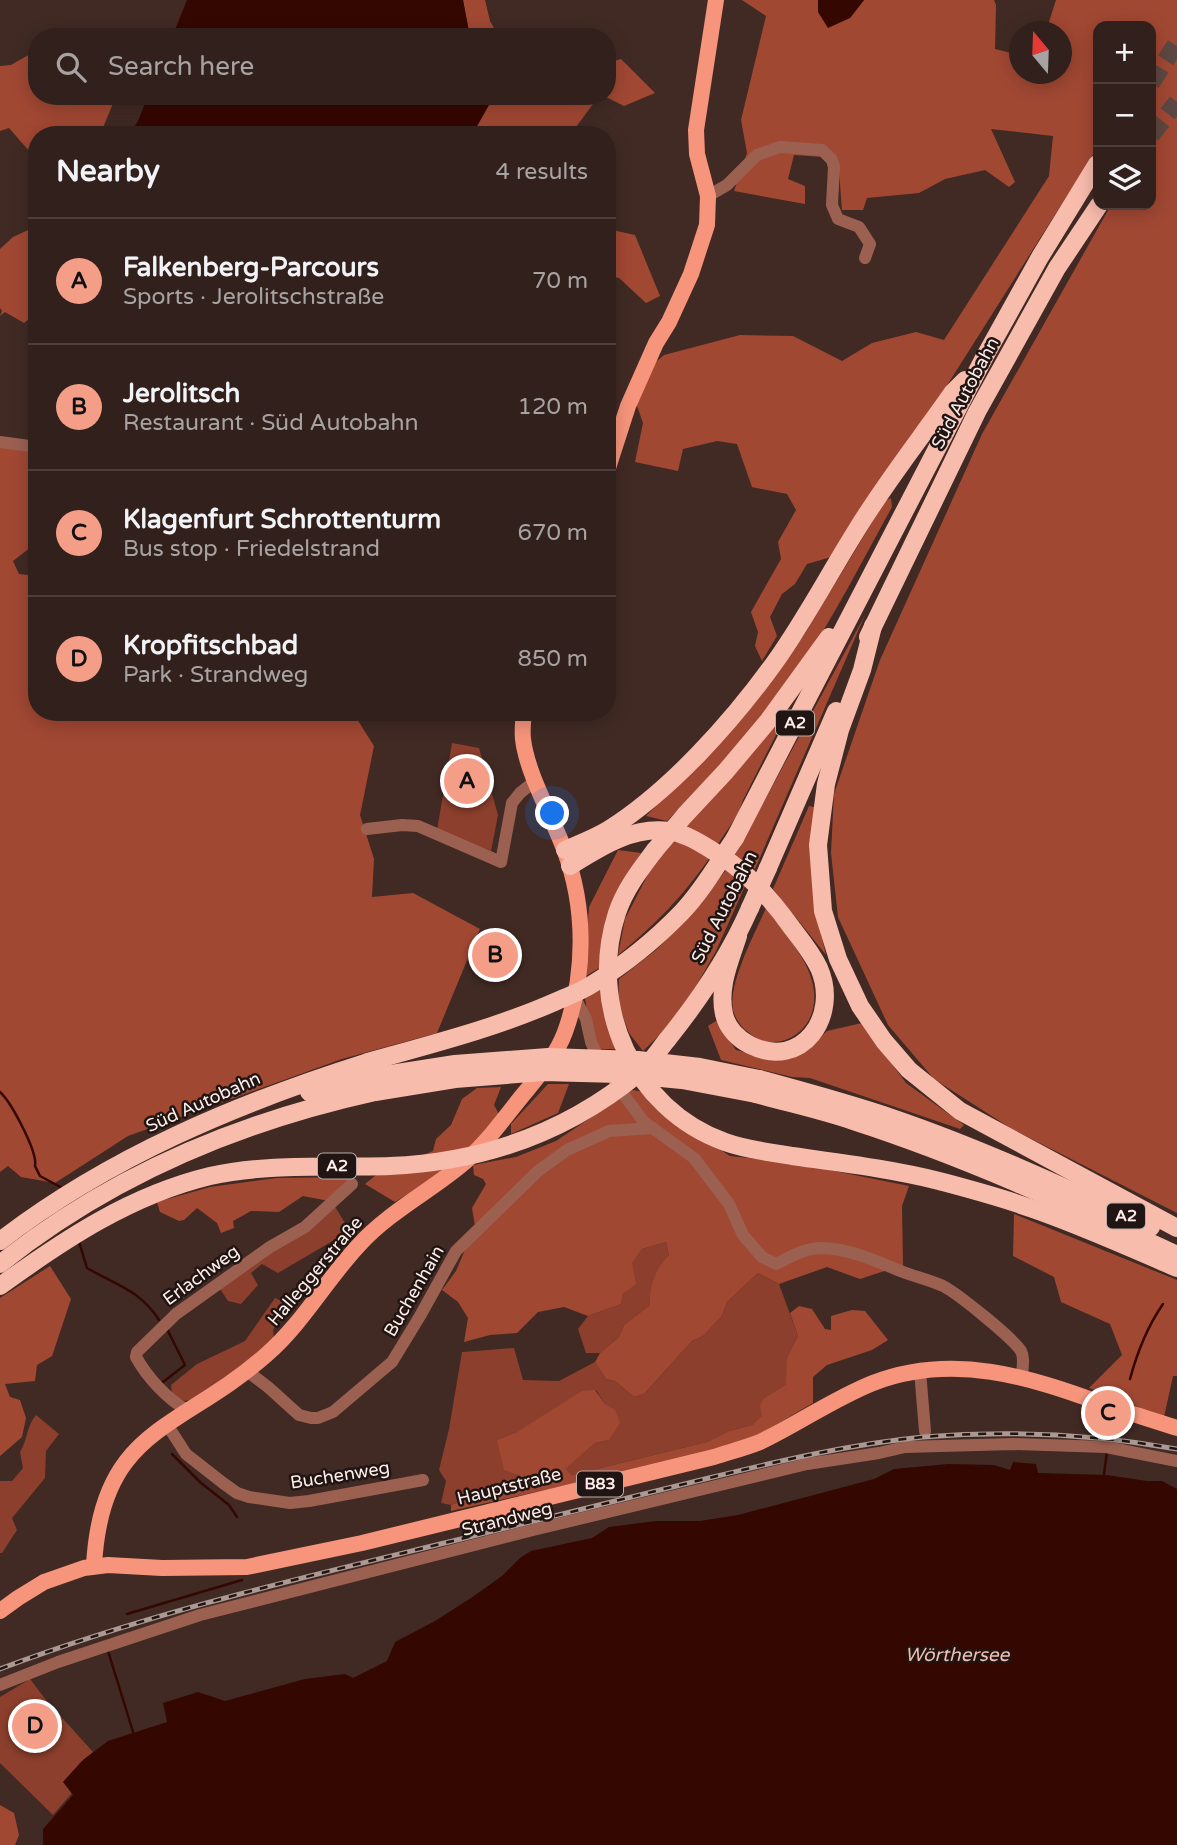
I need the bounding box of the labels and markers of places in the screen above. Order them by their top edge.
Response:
pin: A [444,755,490,807]
pin: B [472,929,518,981]
pin: C [1085,1387,1131,1439]
pin: D [12,1700,58,1752]

